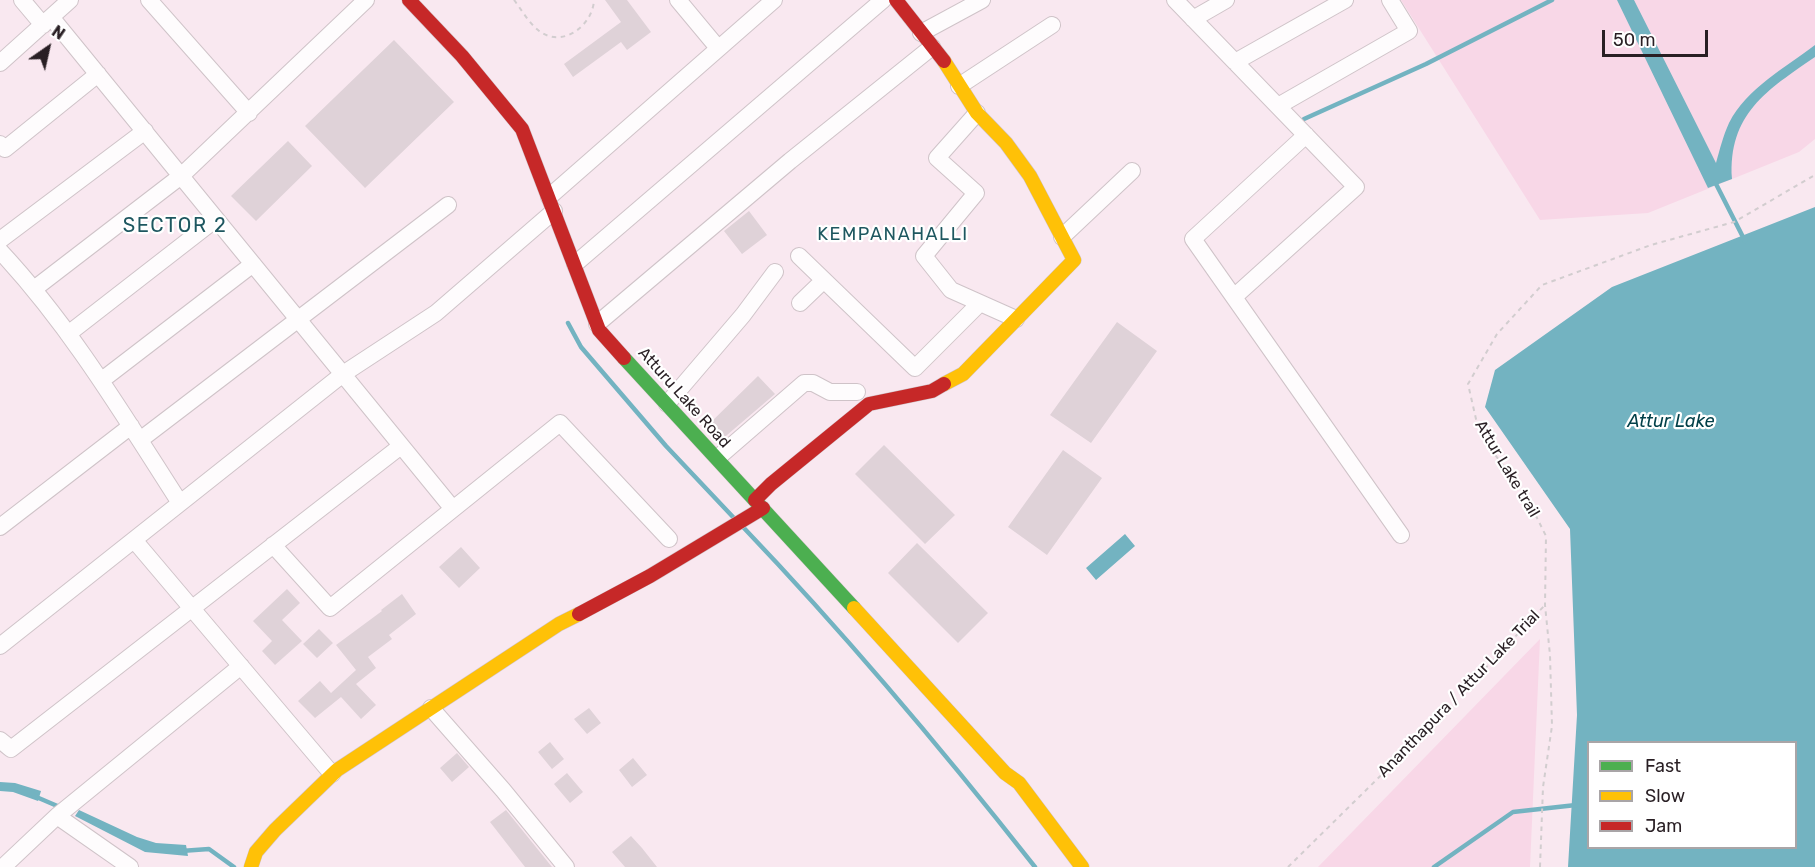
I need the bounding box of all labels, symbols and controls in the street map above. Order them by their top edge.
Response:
north arrow [18,18,78,78]
scale bar [1605,18,1712,56]
text: N [48,22,68,44]
text: 50 m [1613,29,1656,51]
district label: SECTOR 2 [123,214,227,238]
district label: KEMPANAHALLI [817,224,969,246]
street label: Atturu Lake Road [634,344,734,452]
water label: Attur Lake [1627,411,1715,433]
street label: Attur Lake trail [1470,417,1544,521]
street label: Ananthapura / Attur Lake Trial [1374,606,1544,782]
legend [1587,741,1797,849]
text: Fast [1645,755,1681,777]
text: Slow [1645,785,1685,807]
text: Jam [1645,815,1682,837]

